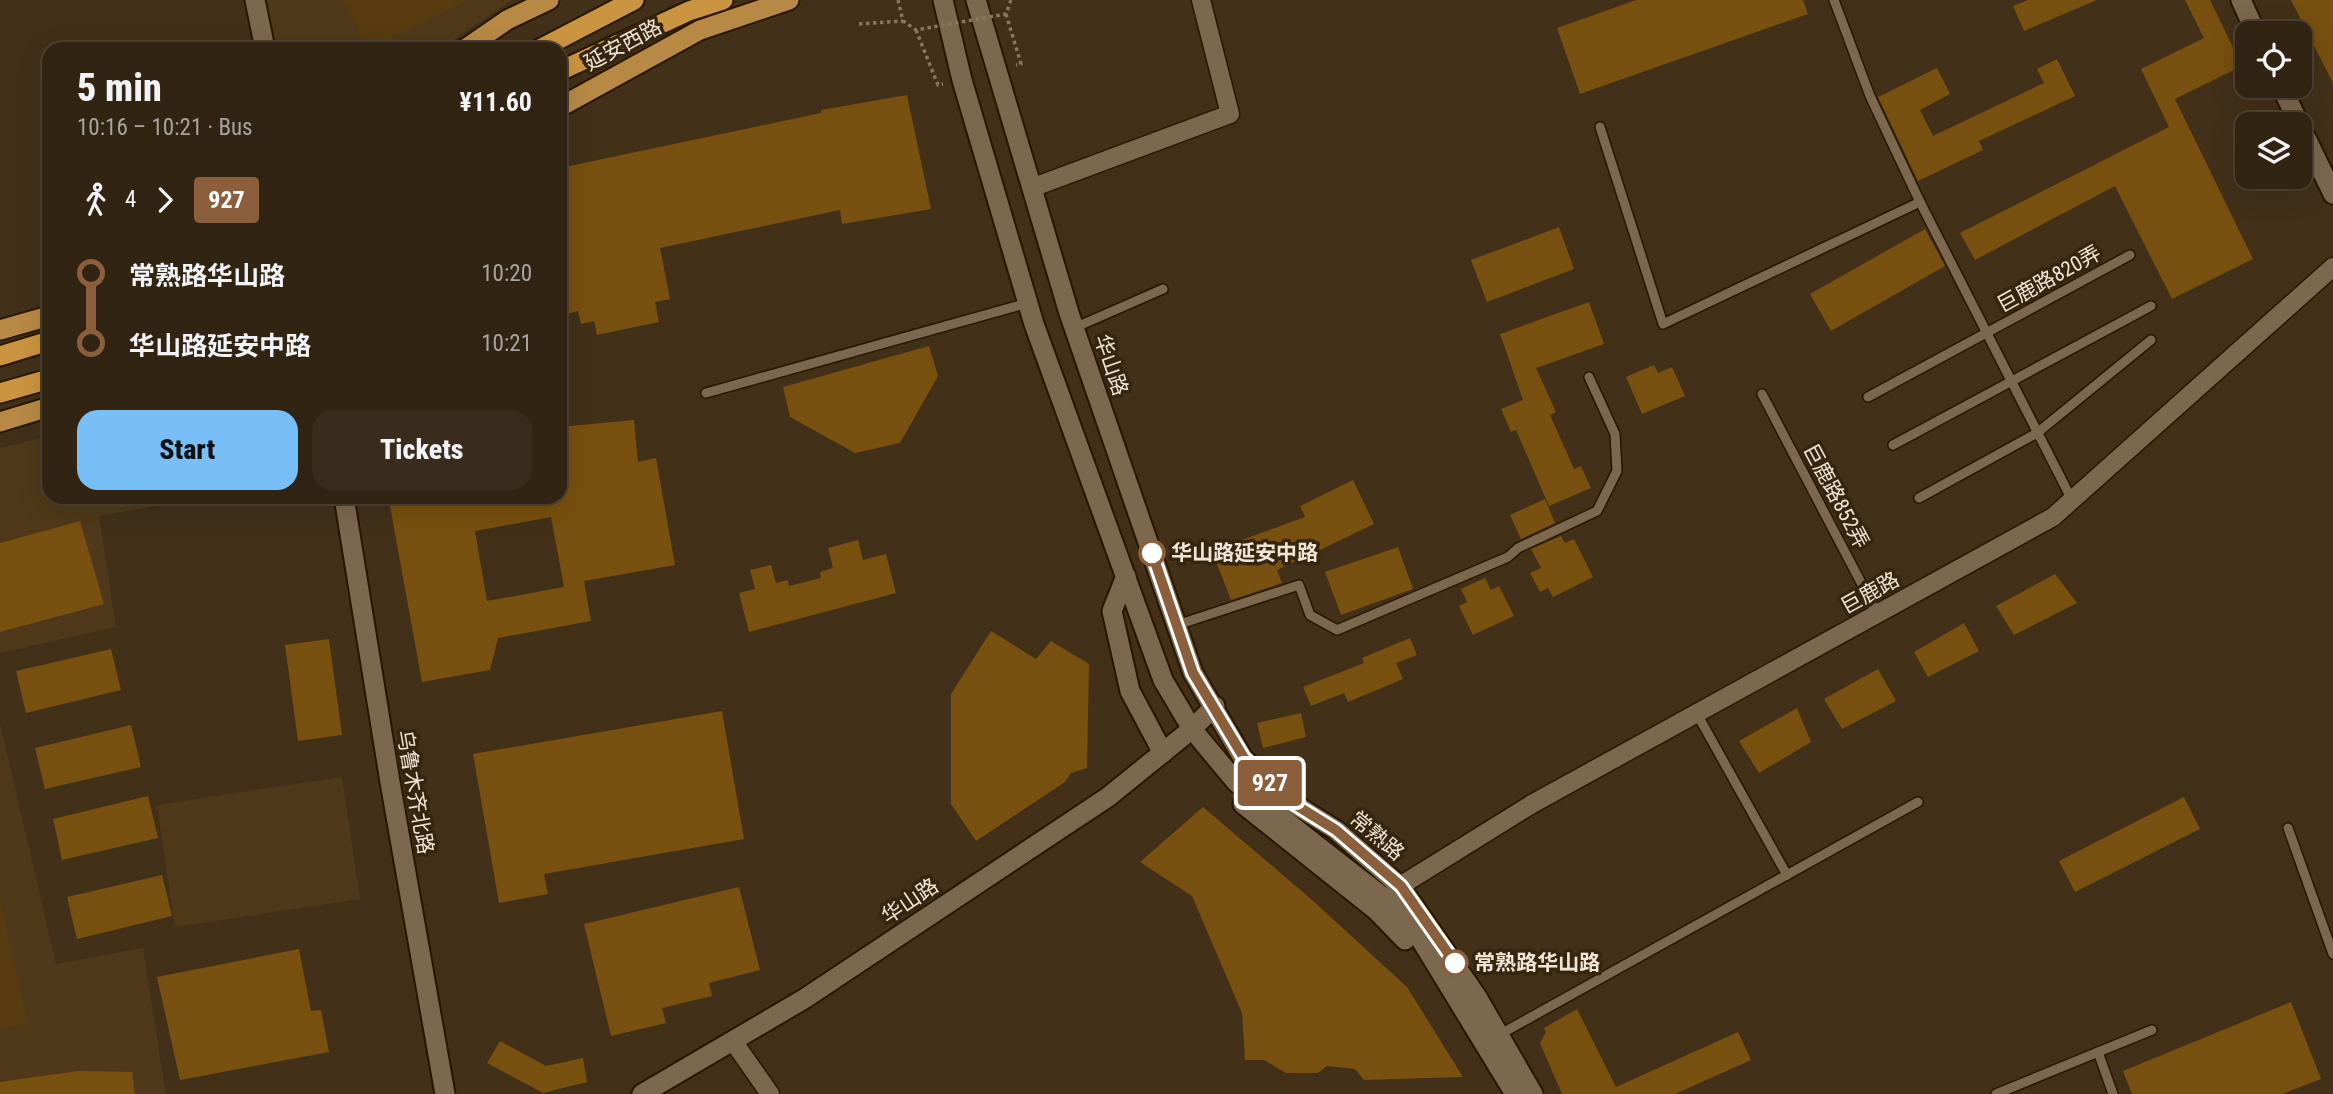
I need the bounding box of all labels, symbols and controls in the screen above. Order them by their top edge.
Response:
street label: 延安西路 [580,15,666,75]
map controls [2235,21,2312,189]
button: locate [2235,21,2312,98]
text: 5 min [77,66,162,110]
text: ¥11.60 [460,87,532,117]
button: layers [2235,112,2312,189]
text: 10:16 – 10:21 · Bus [77,114,253,141]
icon: walk [77,181,115,219]
icon: forward [146,181,184,219]
text: 4 [125,186,136,213]
text: 927 [208,186,245,214]
street label: 巨鹿路820弄 [1993,241,2105,317]
text: 10:20 [481,260,532,287]
text: 常熟路华山路 [129,261,285,291]
text: 10:21 [481,330,532,357]
text: 华山路延安中路 [129,331,311,361]
street label: 华山路 [1089,331,1133,399]
button: Start [77,410,298,490]
button: Tickets [312,410,532,490]
street label: 巨鹿路852弄 [1798,440,1874,552]
marker: 华山路延安中路 [1139,540,1165,566]
place label: 华山路延安中路 [1171,541,1318,565]
street label: 巨鹿路 [1837,567,1903,619]
street label: 乌鲁木齐北路 [392,728,438,856]
line badge: 927 [1230,760,1310,806]
text: 927 [1252,769,1288,797]
street label: 常熟路 [1345,807,1409,865]
street label: 华山路 [877,873,943,929]
marker: 常熟路华山路 [1442,950,1468,976]
place label: 常熟路华山路 [1474,951,1600,975]

